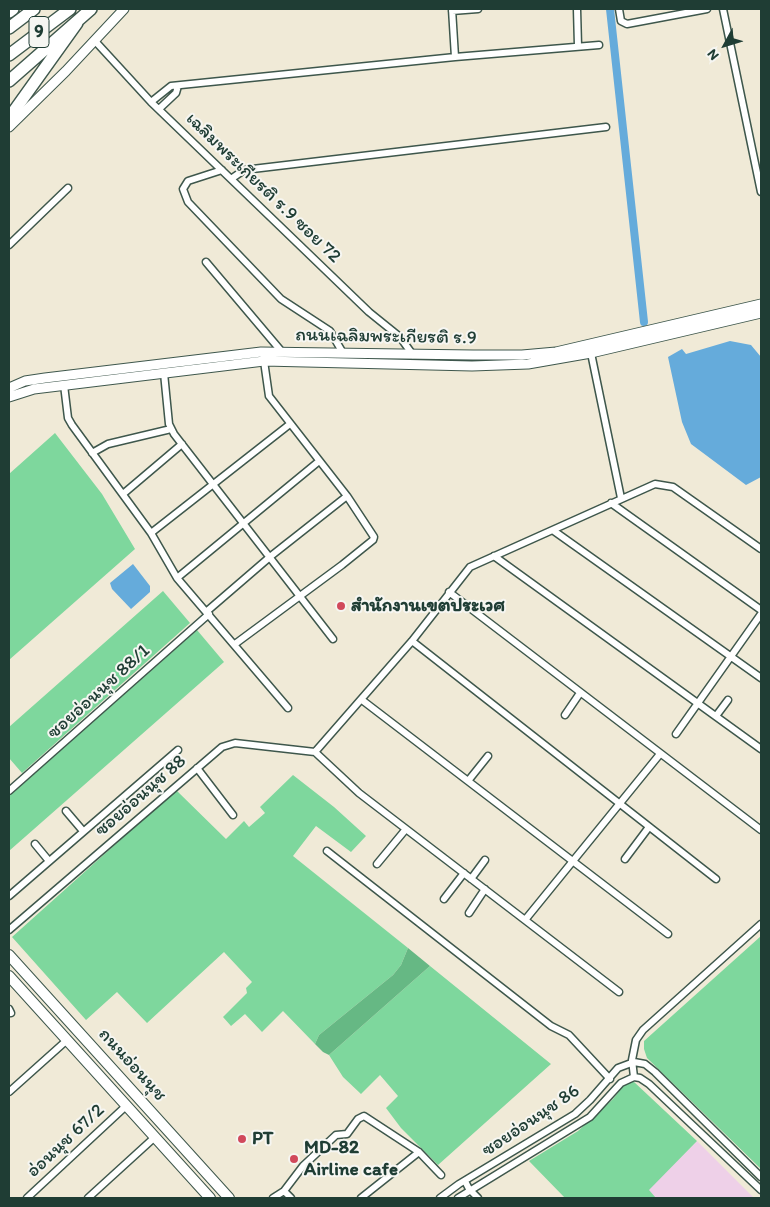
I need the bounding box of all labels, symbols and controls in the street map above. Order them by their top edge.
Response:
road number: 9 [29,16,49,48]
north arrow [700,20,750,70]
text: N [703,46,723,64]
street label: เฉลิมพระเกียรติ ร.9 ซอย 72 [181,108,345,268]
street label: ถนนเฉลิมพระเกียรติ ร.9 [295,324,477,350]
place label: สำนักงานเขตประเวศ [351,595,505,617]
marker: สำนักงานเขตประเวศ [335,600,347,612]
street label: ซอยอ่อนนุช 88/1 [43,640,155,744]
street label: ซอยอ่อนนุช 88 [91,750,191,842]
street label: ถนนอ่อนนุช [93,1024,171,1106]
street label: ซอยอ่อนนุช 86 [478,1080,584,1162]
street label: อ่อนนุช 67/2 [23,1099,109,1183]
place label: PT [252,1128,274,1150]
marker: PT [236,1133,248,1145]
place label: MD-82 Airline cafe [304,1137,398,1181]
marker: MD-82 Airline cafe [288,1153,300,1165]

